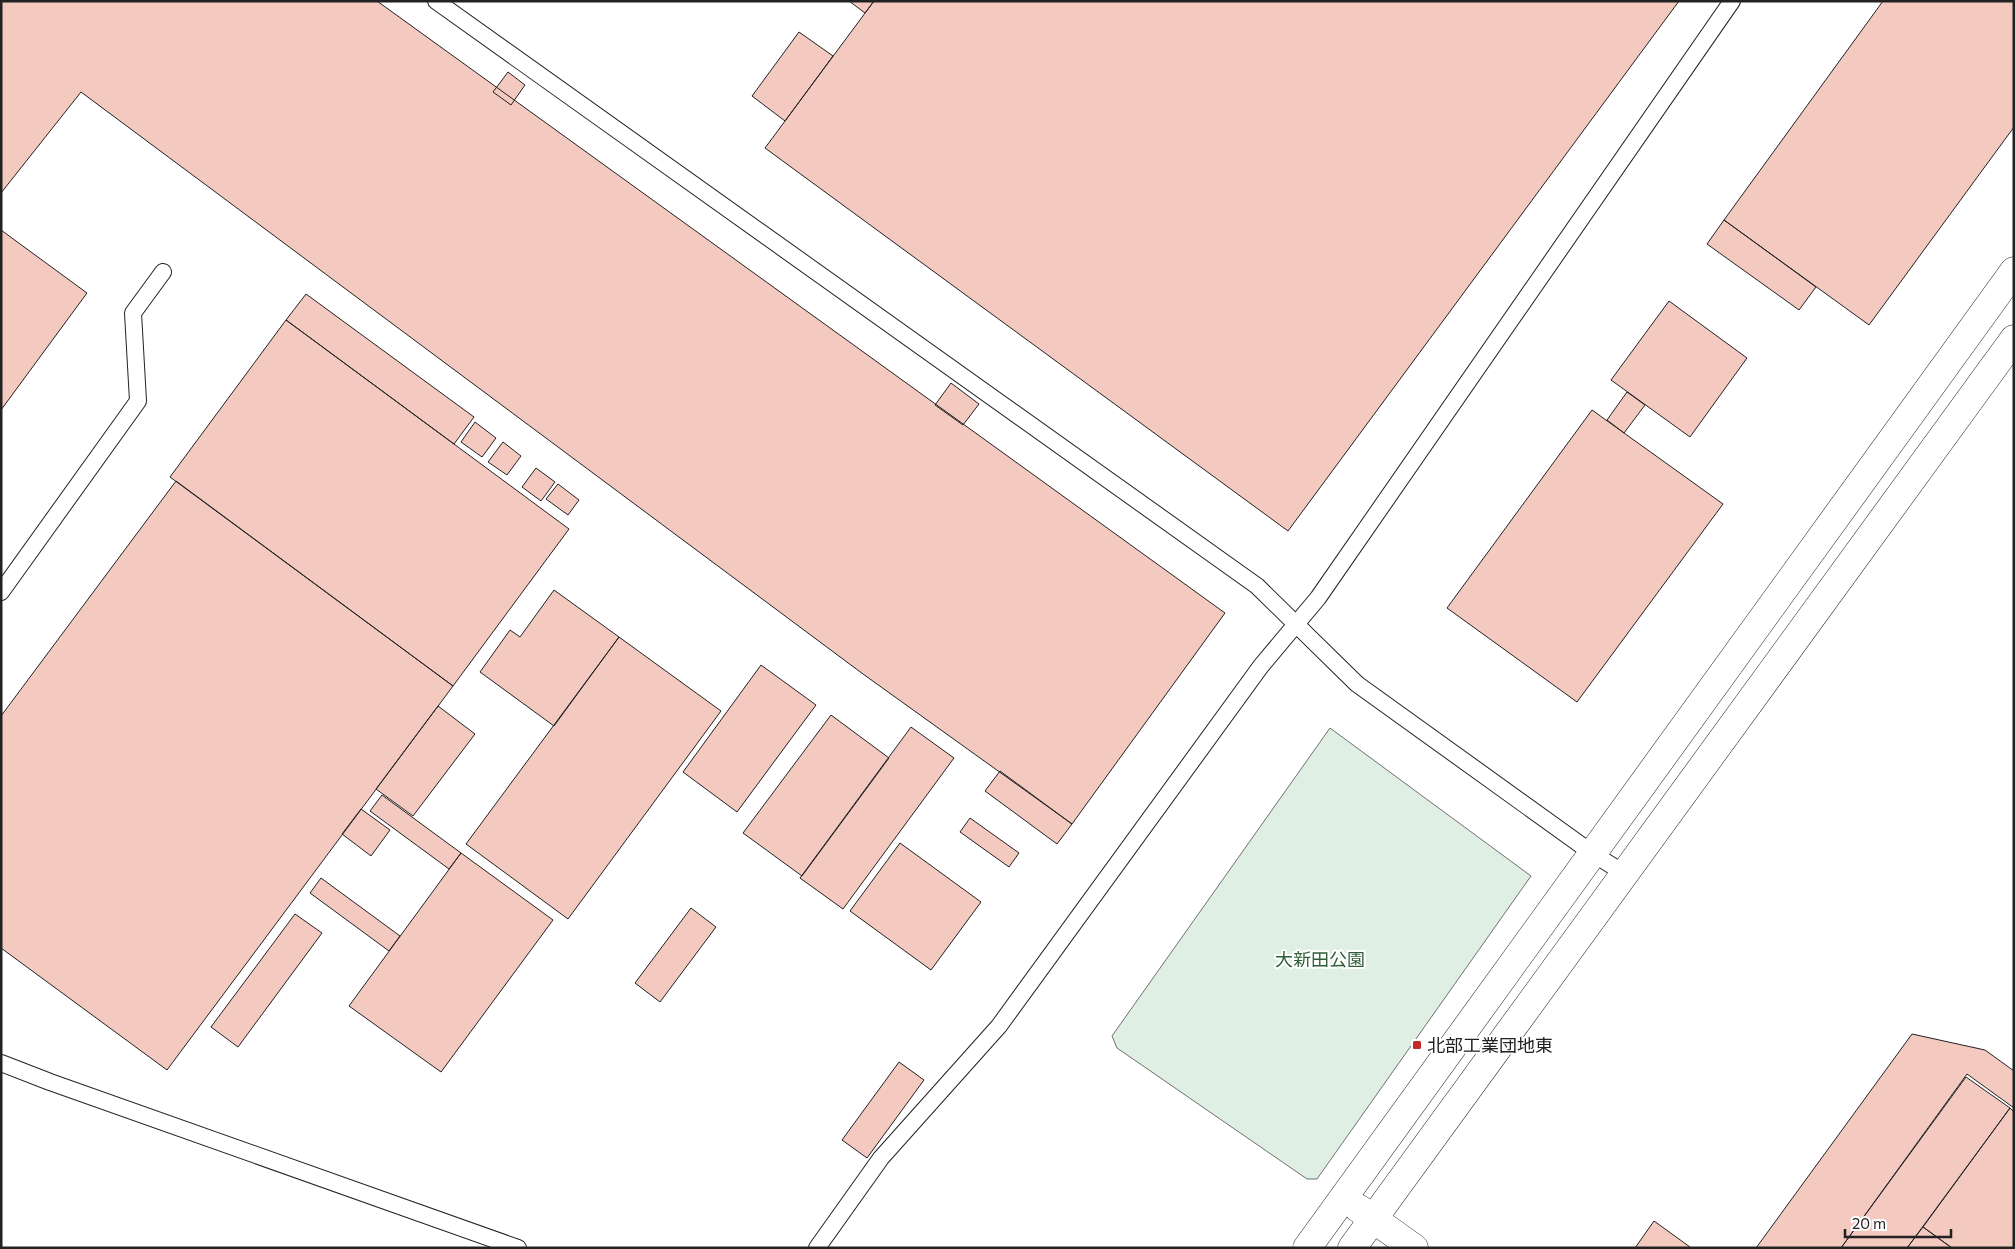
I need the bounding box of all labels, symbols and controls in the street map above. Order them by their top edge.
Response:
park label: 大新田公園 [1275,948,1365,970]
place label: 北部工業団地東 [1427,1034,1553,1056]
marker: 北部工業団地東 [1411,1039,1423,1051]
scale bar [1845,1206,1951,1238]
text: 20 m [1852,1214,1886,1232]

